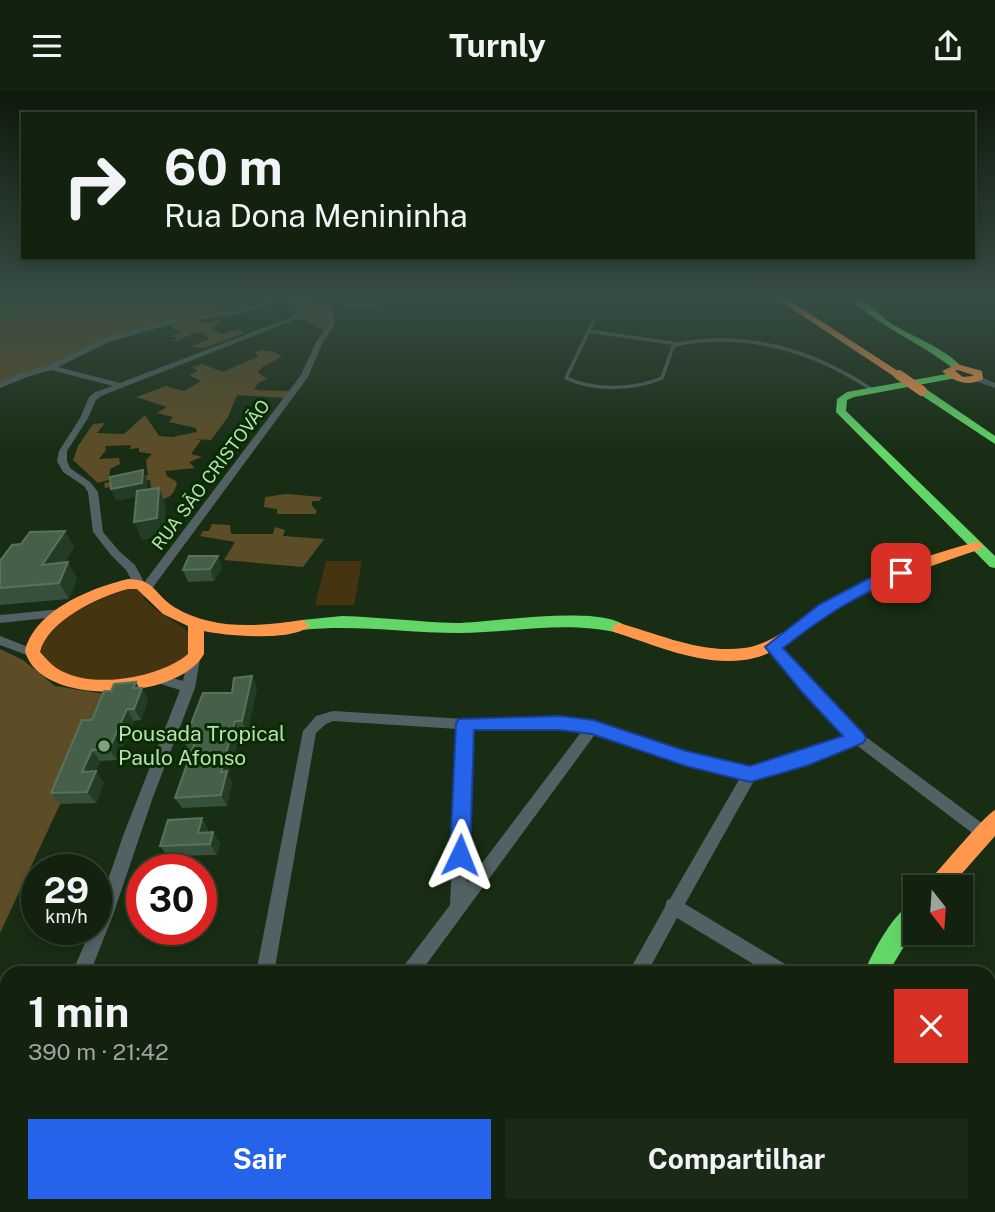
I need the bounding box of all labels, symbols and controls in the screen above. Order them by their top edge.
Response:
icon: menu [28,27,66,65]
text: Turnly [449,27,546,64]
icon: share [929,27,967,65]
text: 60 m [164,138,283,196]
icon: right [49,140,140,231]
text: Rua Dona Menininha [164,197,468,234]
street label: RUA SÃO CRISTOVÃO [146,395,274,554]
pin [871,543,931,603]
icon: arrive [882,554,920,592]
place label: Pousada Tropical Paulo Afonso [118,721,285,770]
marker: Pousada Tropical Paulo Afonso [96,738,112,754]
position arrow [423,818,497,892]
speed limit sign: 30 [126,854,217,945]
text: 29 [44,870,89,911]
north arrow [903,875,973,945]
map controls [903,875,973,945]
text: km/h [45,906,88,927]
text: 1 min [28,987,129,1036]
button: close [894,989,968,1063]
text: 390 m · 21:42 [28,1038,169,1065]
button: Sair [28,1119,491,1199]
button: Compartilhar [505,1119,968,1199]

